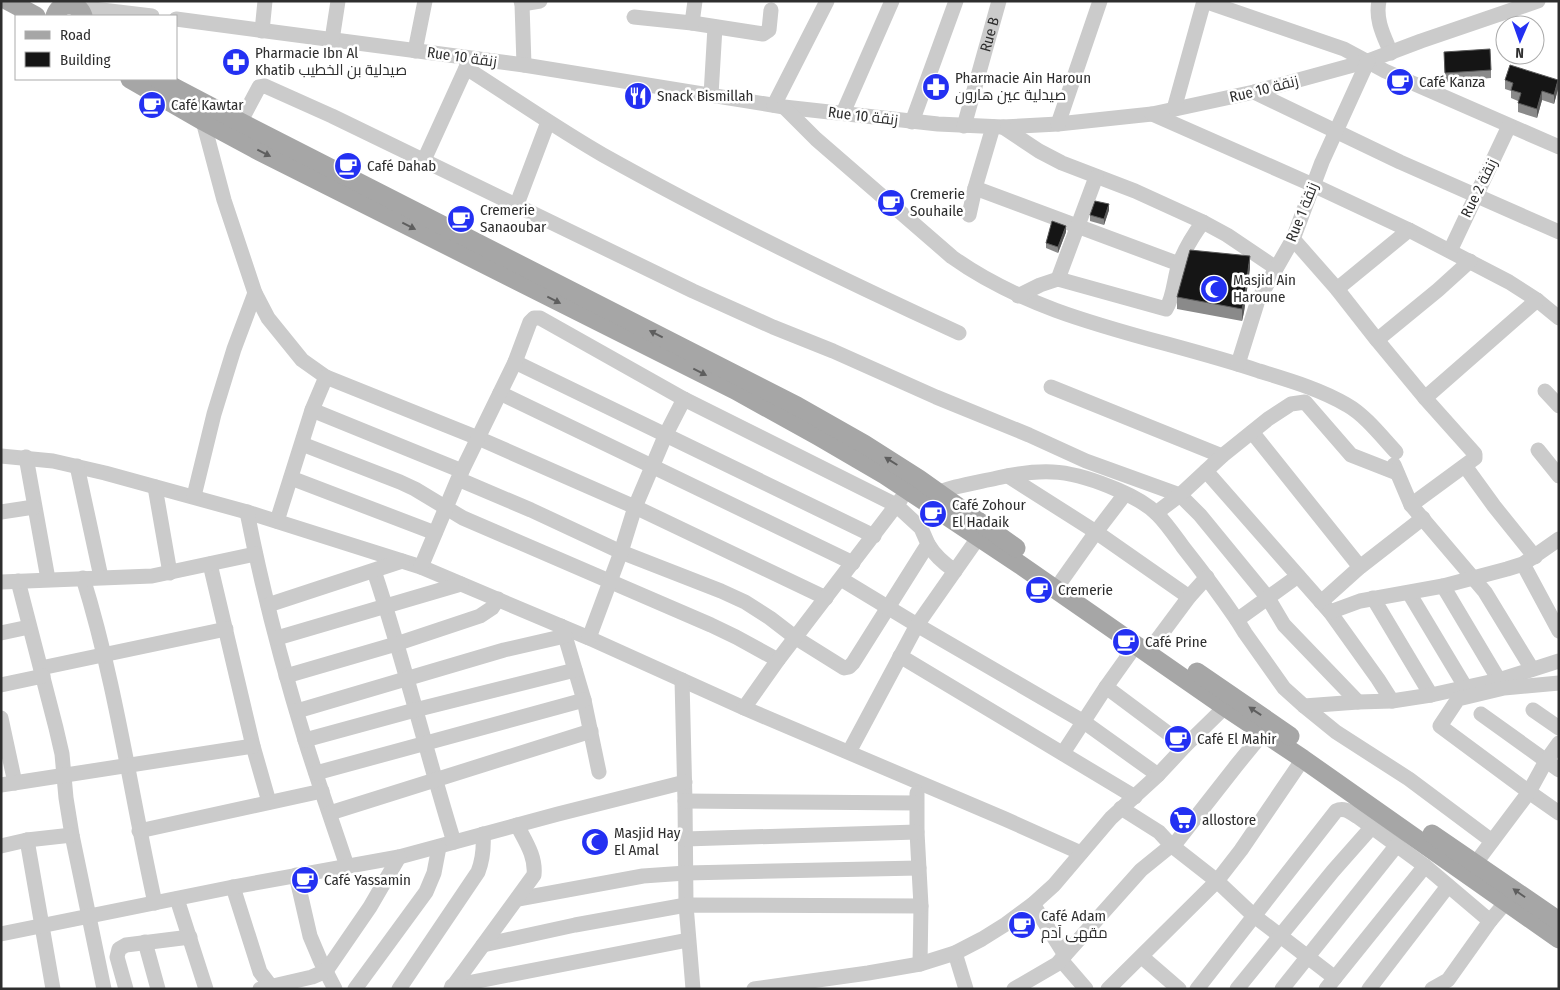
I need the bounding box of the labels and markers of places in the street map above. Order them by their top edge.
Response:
place label: Pharmacie Ibn Al Khatib صيدلية بن الخطيب [255,44,407,80]
pharmacy icon: Pharmacie Ibn Al Khatib صيدلية بن الخطيب [221,47,251,77]
cafe icon: Café Kanza [1385,67,1415,97]
place label: Pharmacie Ain Haroun صيدلية عين هارون [955,69,1091,105]
pharmacy icon: Pharmacie Ain Haroun صيدلية عين هارون [921,72,951,102]
place label: Café Kanza [1419,73,1485,91]
restaurant icon: Snack Bismillah [623,81,653,111]
place label: Snack Bismillah [657,87,753,105]
cafe icon: Café Kawtar [137,90,167,120]
place label: Café Kawtar [171,96,244,114]
cafe icon: Café Dahab [333,151,363,181]
place label: Café Dahab [367,157,436,175]
place label: Cremerie Souhaile [910,185,965,220]
cafe icon: Cremerie Souhaile [876,188,906,218]
place label: Cremerie Sanaoubar [480,201,547,236]
cafe icon: Cremerie Sanaoubar [446,204,476,234]
place label: Masjid Ain Haroune [1233,271,1296,306]
mosque icon: Masjid Ain Haroune [1199,274,1229,304]
place label: Café Zohour El Hadaik [952,496,1026,531]
cafe icon: Café Zohour El Hadaik [918,499,948,529]
cafe icon: Cremerie [1024,575,1054,605]
place label: Cremerie [1058,581,1113,599]
cafe icon: Café Prine [1111,627,1141,657]
place label: Café Prine [1145,633,1207,651]
cafe icon: Café El Mahir [1163,724,1193,754]
place label: Café El Mahir [1197,730,1277,748]
supermarket icon: allostore [1168,805,1198,835]
place label: allostore [1202,811,1256,829]
place label: Masjid Hay El Amal [614,824,681,859]
mosque icon: Masjid Hay El Amal [580,827,610,857]
cafe icon: Café Yassamin [290,865,320,895]
place label: Café Yassamin [324,871,411,889]
place label: Café Adam مقهى آدم [1041,907,1108,943]
cafe icon: Café Adam مقهى آدم [1007,910,1037,940]

